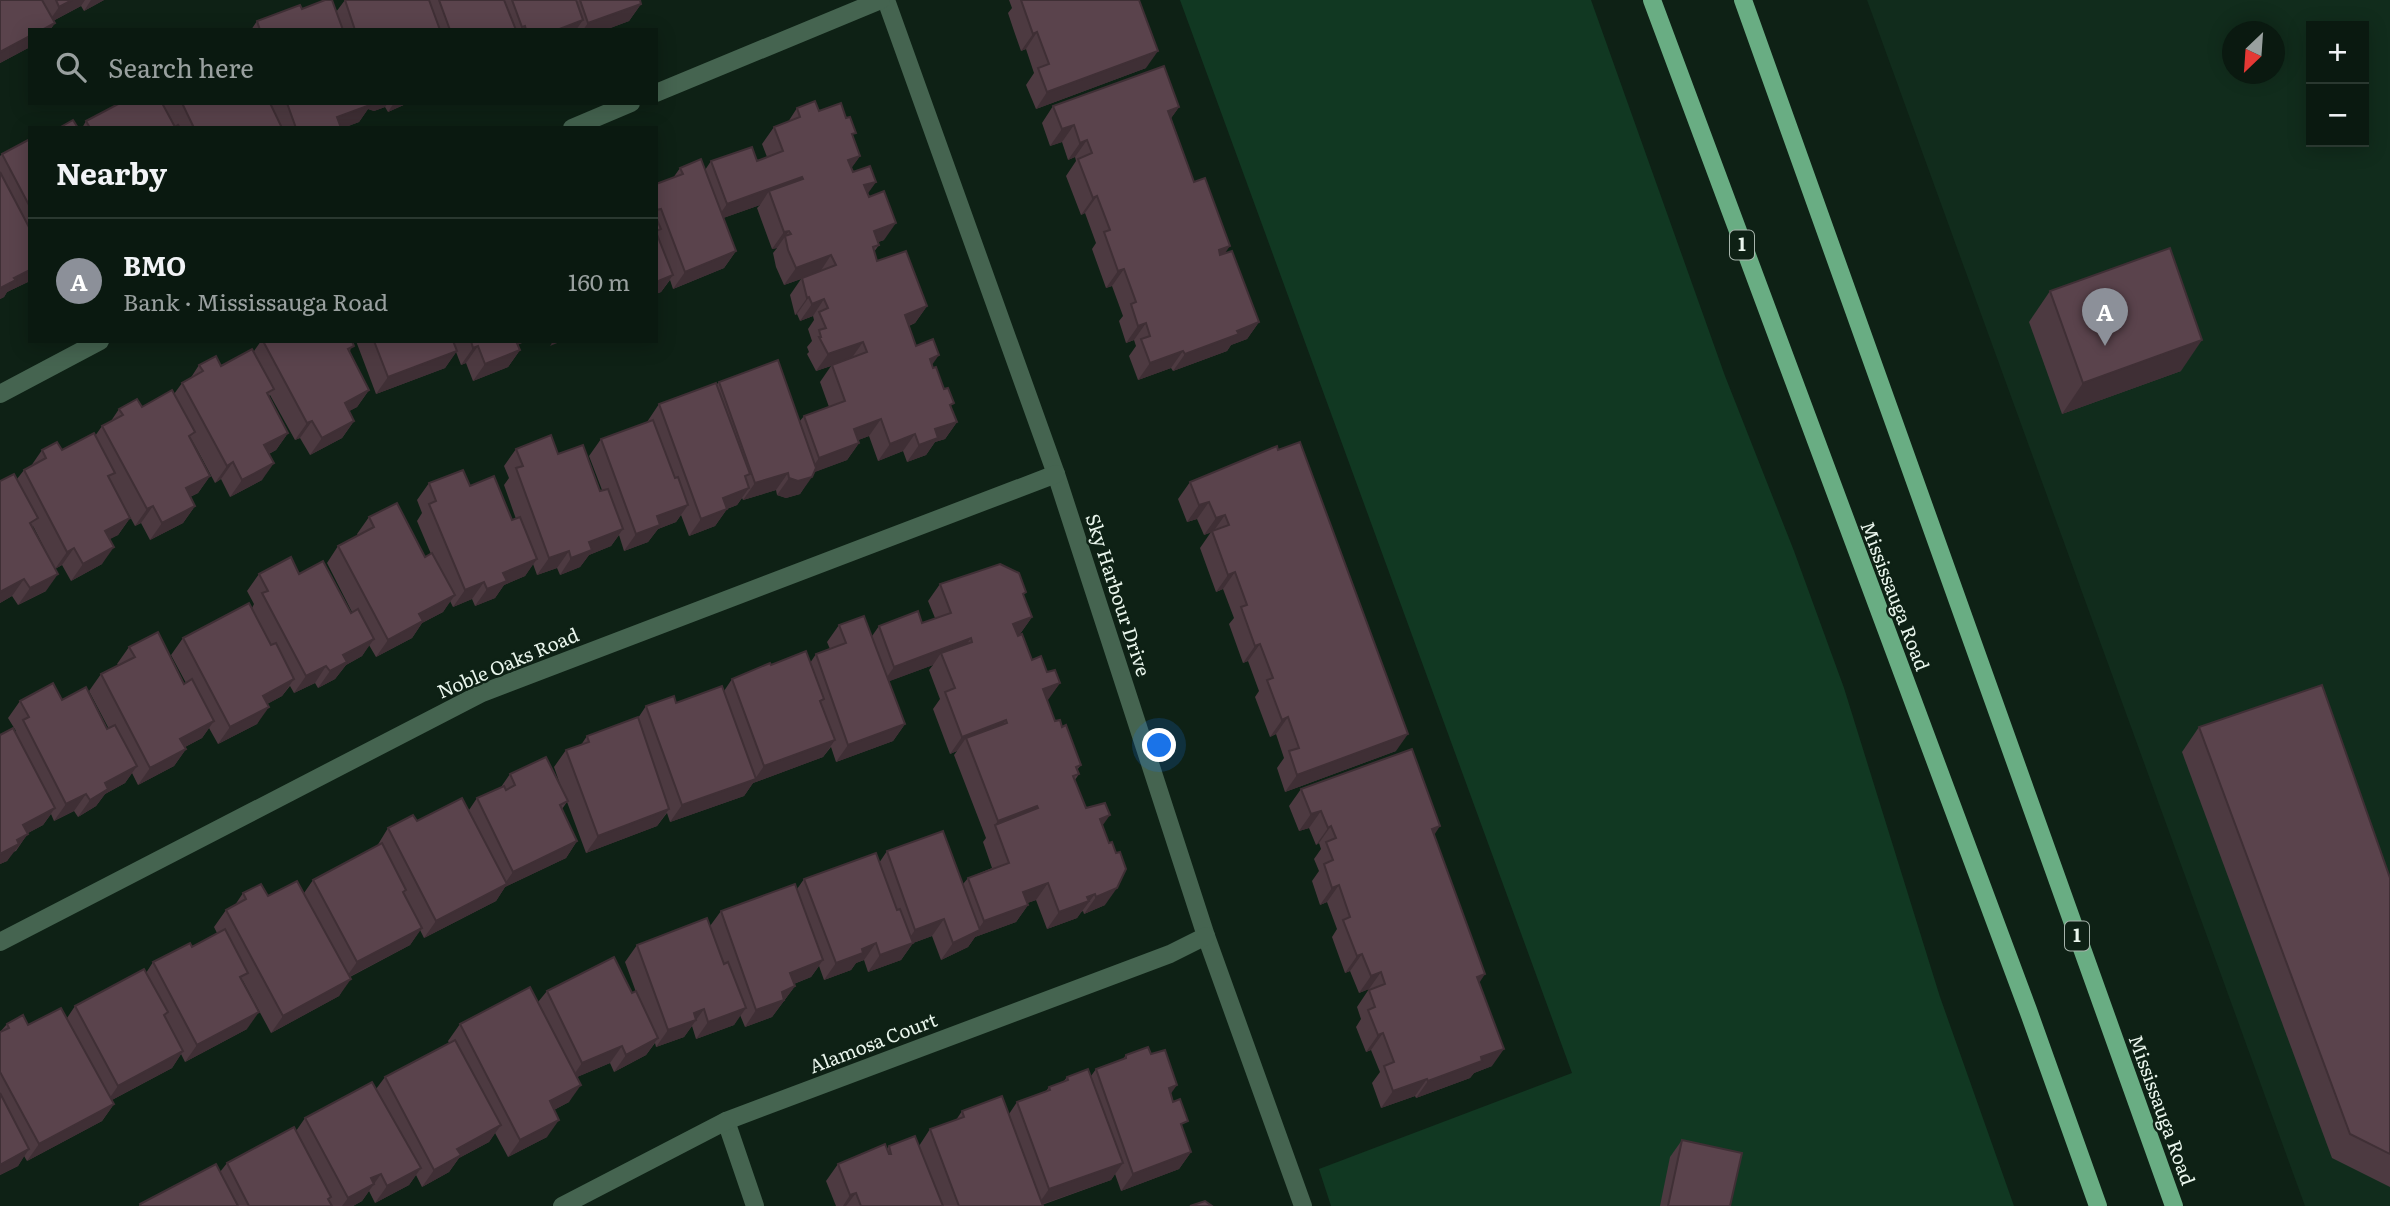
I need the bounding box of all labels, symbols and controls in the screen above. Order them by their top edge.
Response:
north arrow [2222,21,2285,84]
map controls [2306,21,2369,147]
button: + [2306,21,2369,84]
search box [28,28,658,105]
text: Search here [108,47,254,86]
icon: search [52,48,90,86]
button: − [2306,84,2369,147]
text: Nearby [56,150,167,194]
road number: 1 [1730,230,1754,260]
text: BMO [123,245,186,284]
text: A [70,264,88,298]
text: 160 m [568,264,630,298]
text: Bank · Mississauga Road [123,284,388,318]
pin: A [2082,288,2128,346]
street label: Sky Harbour Drive [1079,510,1158,680]
street label: Mississauga Road [1855,517,1937,675]
street label: Noble Oaks Road [432,619,583,705]
your location [1142,728,1176,762]
road number: 1 [2065,922,2089,951]
street label: Alamosa Court [805,1005,941,1079]
street label: Mississauga Road [2123,1031,2203,1189]

